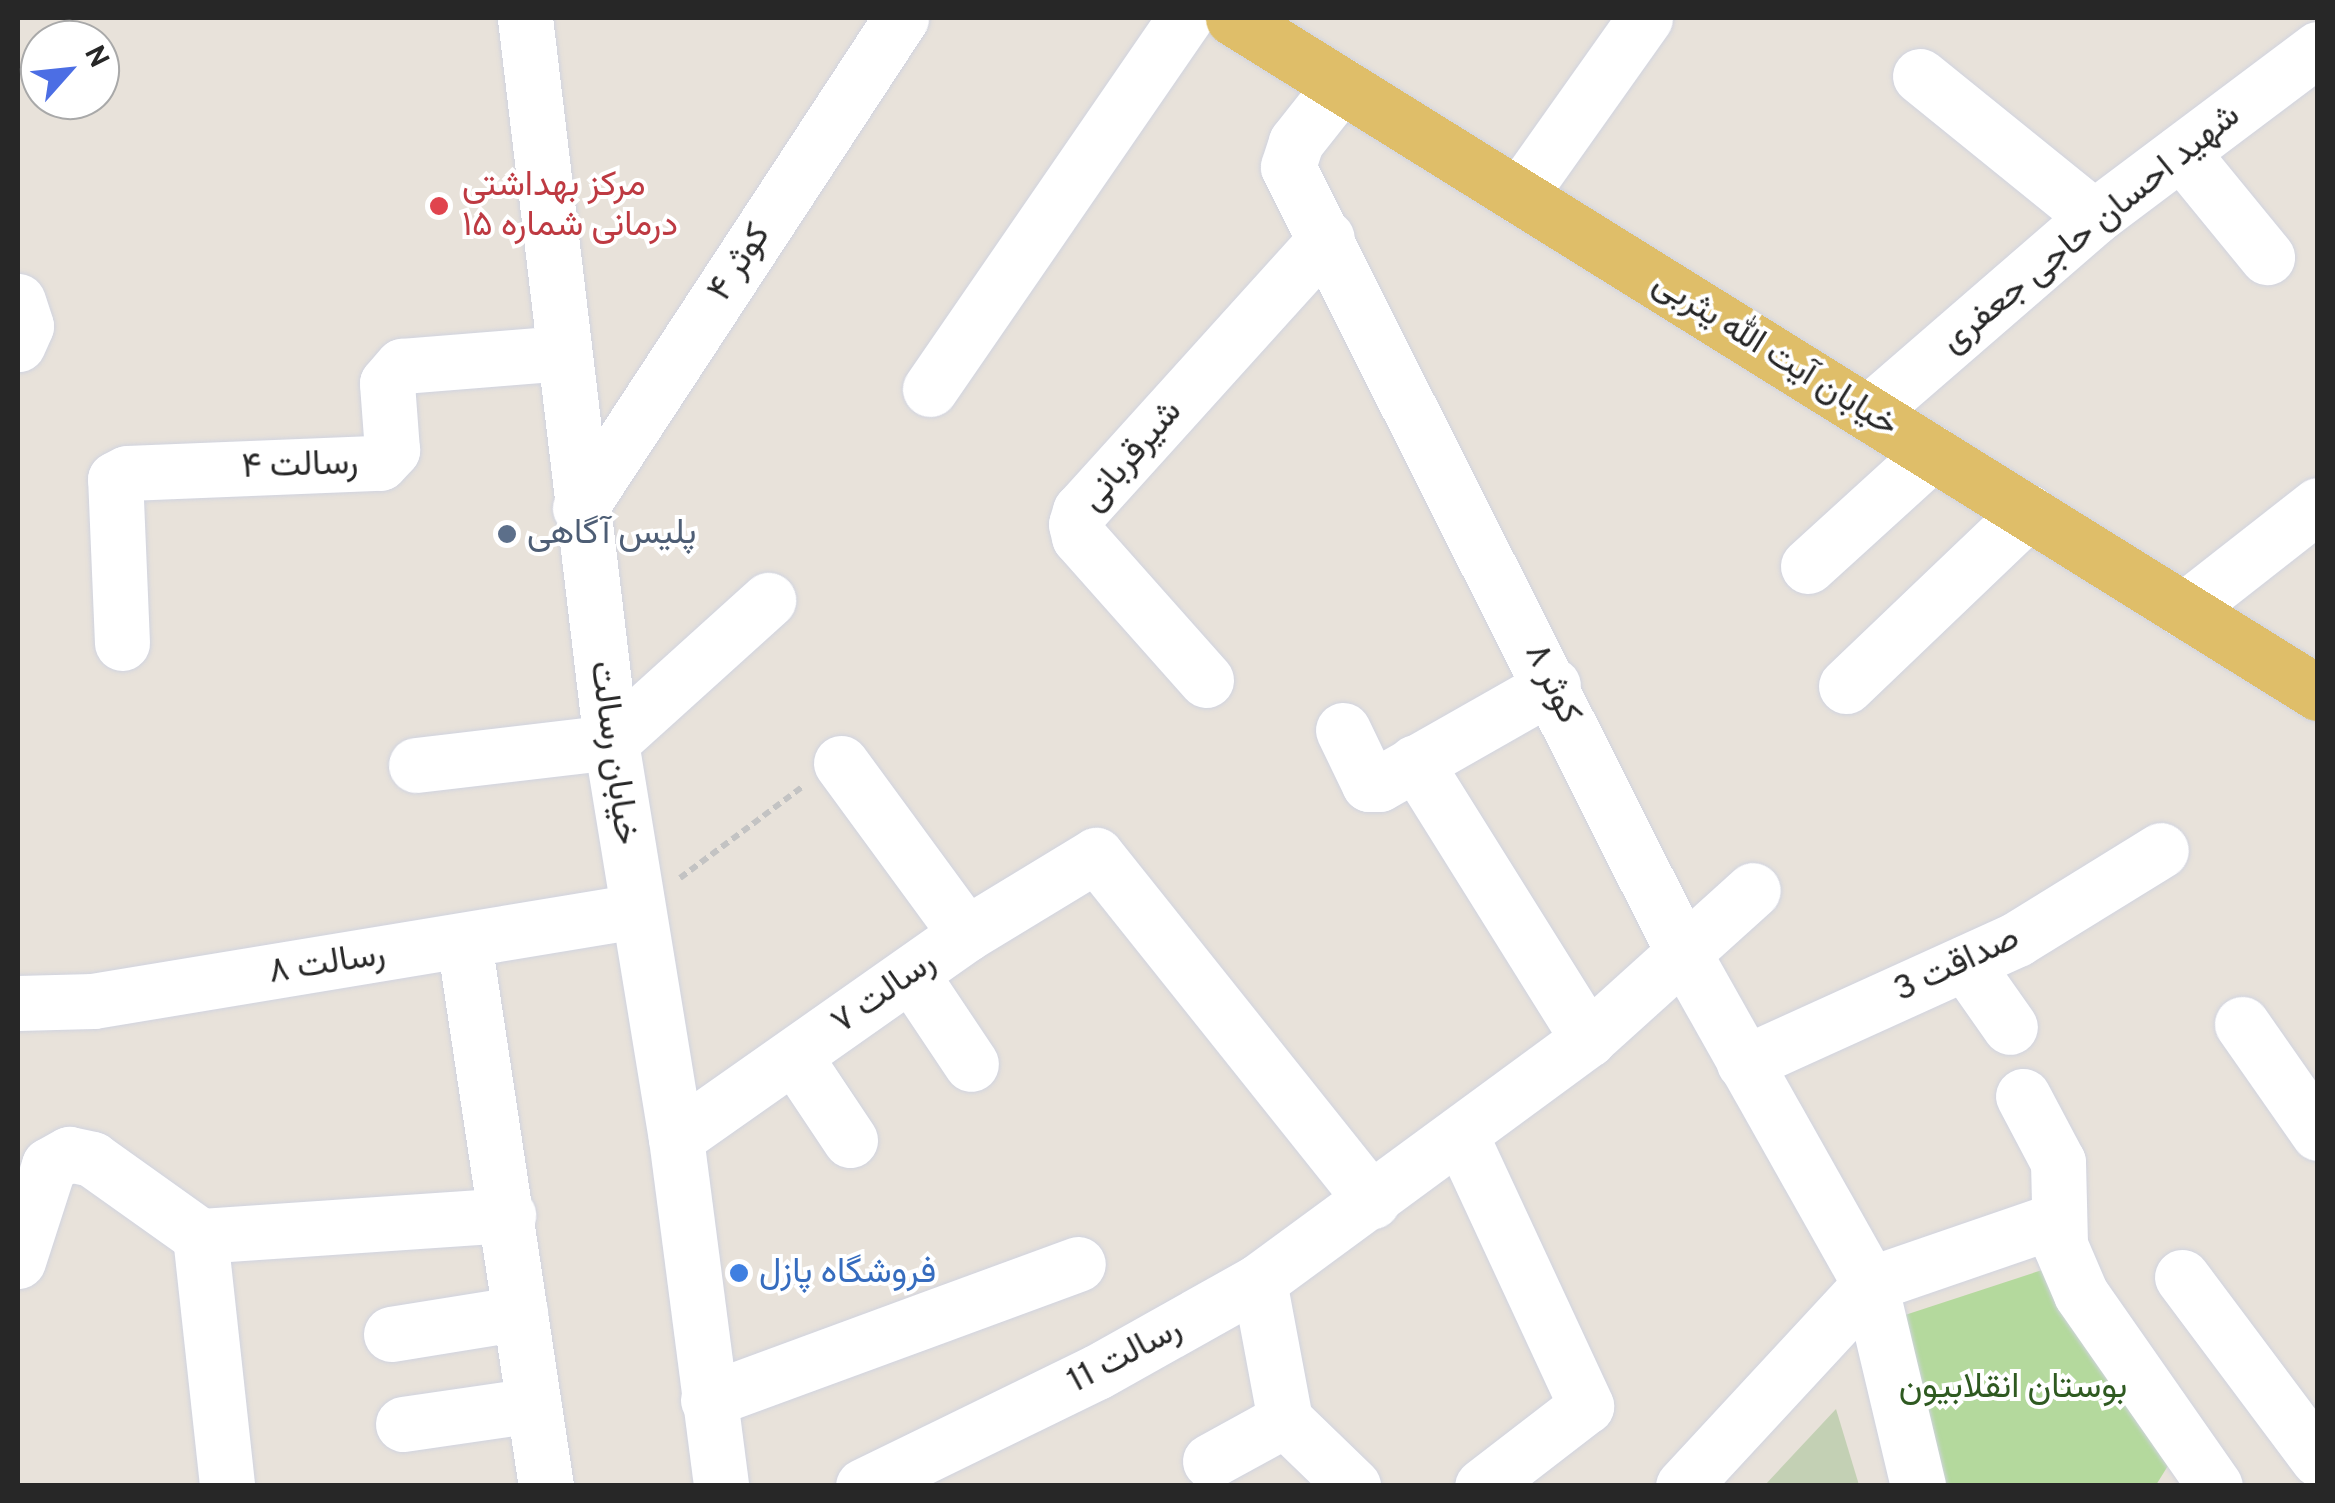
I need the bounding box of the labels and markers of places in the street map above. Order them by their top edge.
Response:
place label: مرکز بهداشتی درمانی شماره ۱۵ [462,165,678,247]
marker: مرکز بهداشتی درمانی شماره ۱۵ [426,193,452,219]
place label: پلیس آگاهی [527,513,696,555]
marker: پلیس آگاهی [496,523,518,545]
place label: فروشگاه پازل [759,1252,936,1294]
marker: فروشگاه پازل [728,1262,750,1284]

